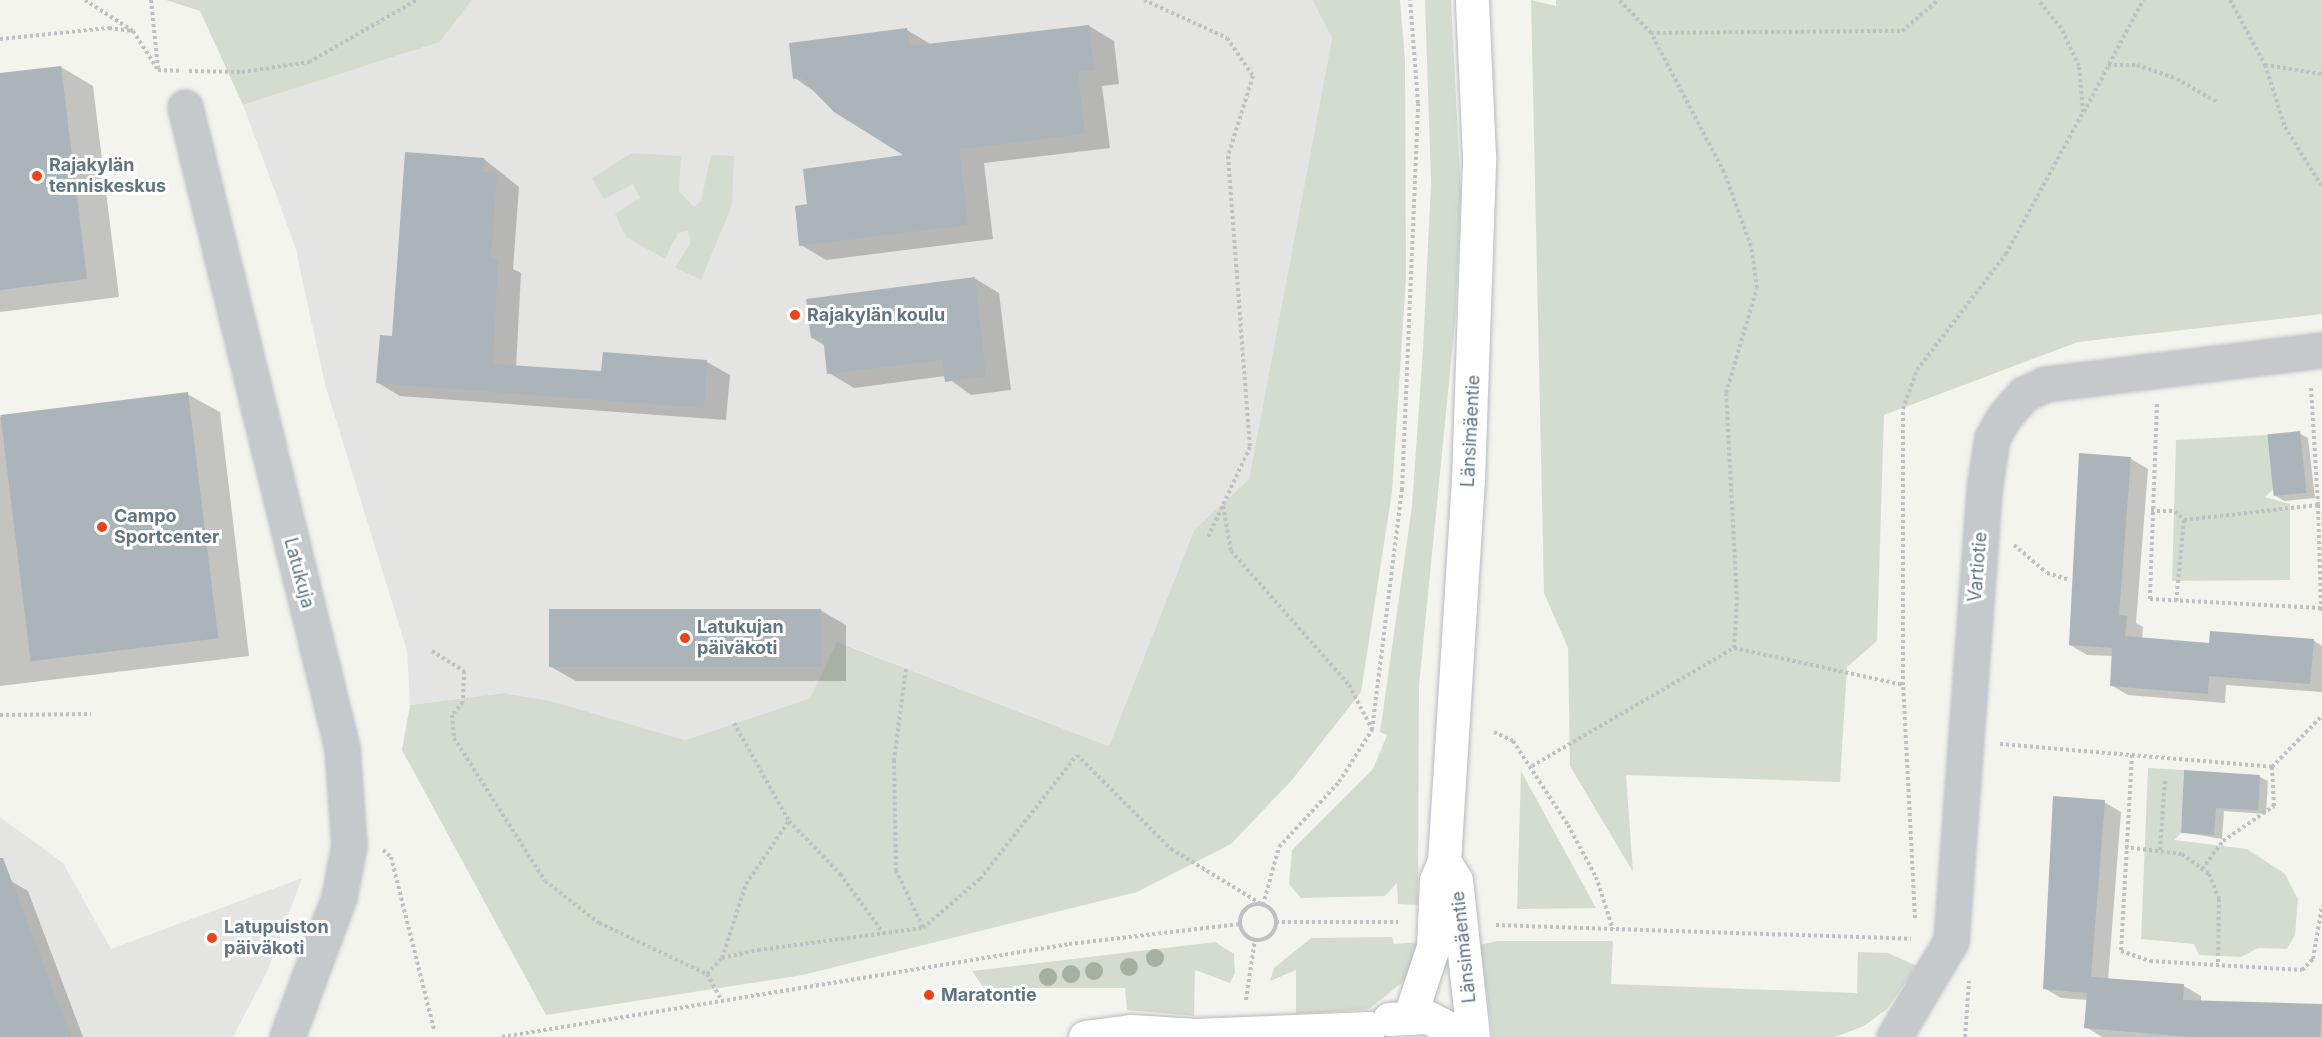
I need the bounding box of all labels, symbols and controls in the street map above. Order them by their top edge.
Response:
place label: Rajakylän tenniskeskus [49,155,166,198]
marker: Rajakylän tenniskeskus [30,169,44,183]
place label: Rajakylän koulu [807,304,945,326]
marker: Rajakylän koulu [788,308,802,322]
street label: Länsimäentie [1457,374,1485,488]
place label: Campo Sportcenter [114,506,219,548]
marker: Campo Sportcenter [95,520,109,534]
street label: Vartiotie [1964,531,1992,603]
street label: Latukuja [279,536,319,610]
place label: Latukujan päiväkoti [697,617,784,660]
marker: Latukujan päiväkoti [678,631,692,645]
street label: Länsimäentie [1447,890,1481,1004]
place label: Latupuiston päiväkoti [224,917,329,960]
marker: Latupuiston päiväkoti [205,931,219,945]
place label: Maratontie [941,984,1037,1006]
marker: Maratontie [922,988,936,1002]

